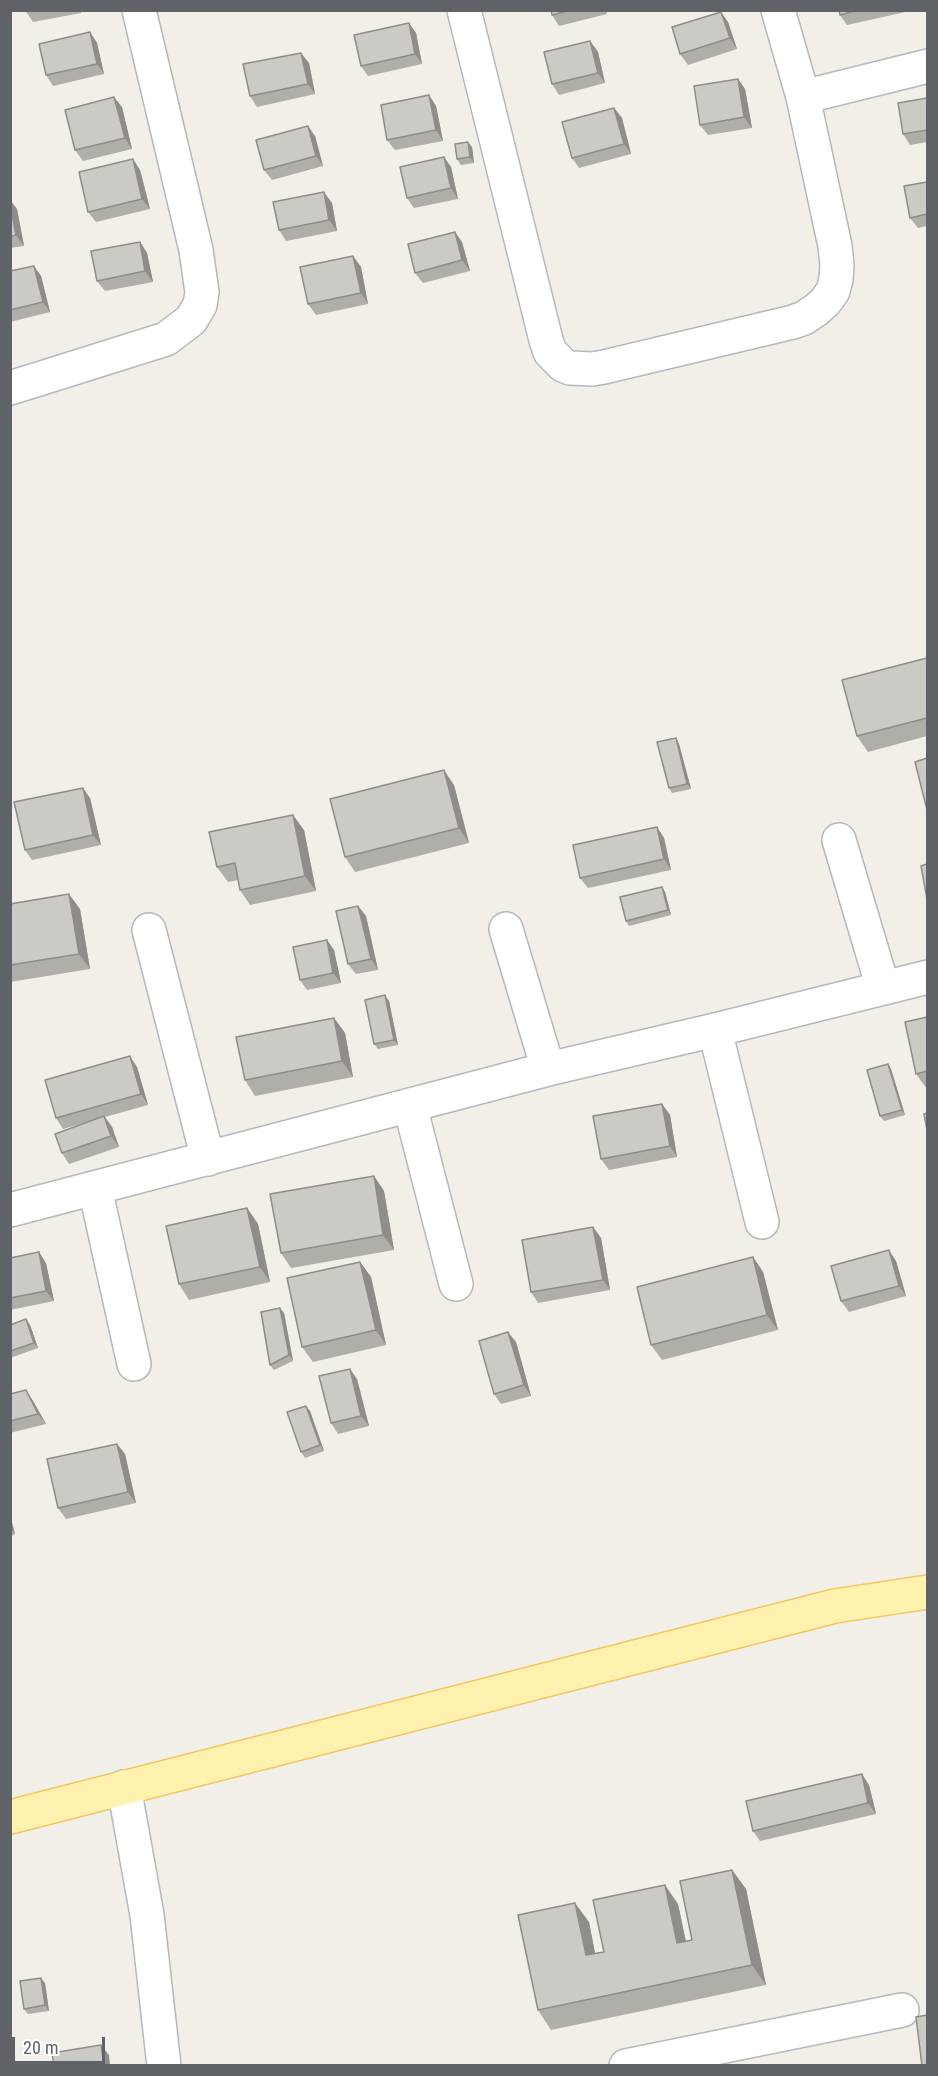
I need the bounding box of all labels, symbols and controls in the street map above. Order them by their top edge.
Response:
scale bar [15,2025,108,2063]
text: 20 m [23,2037,58,2058]

